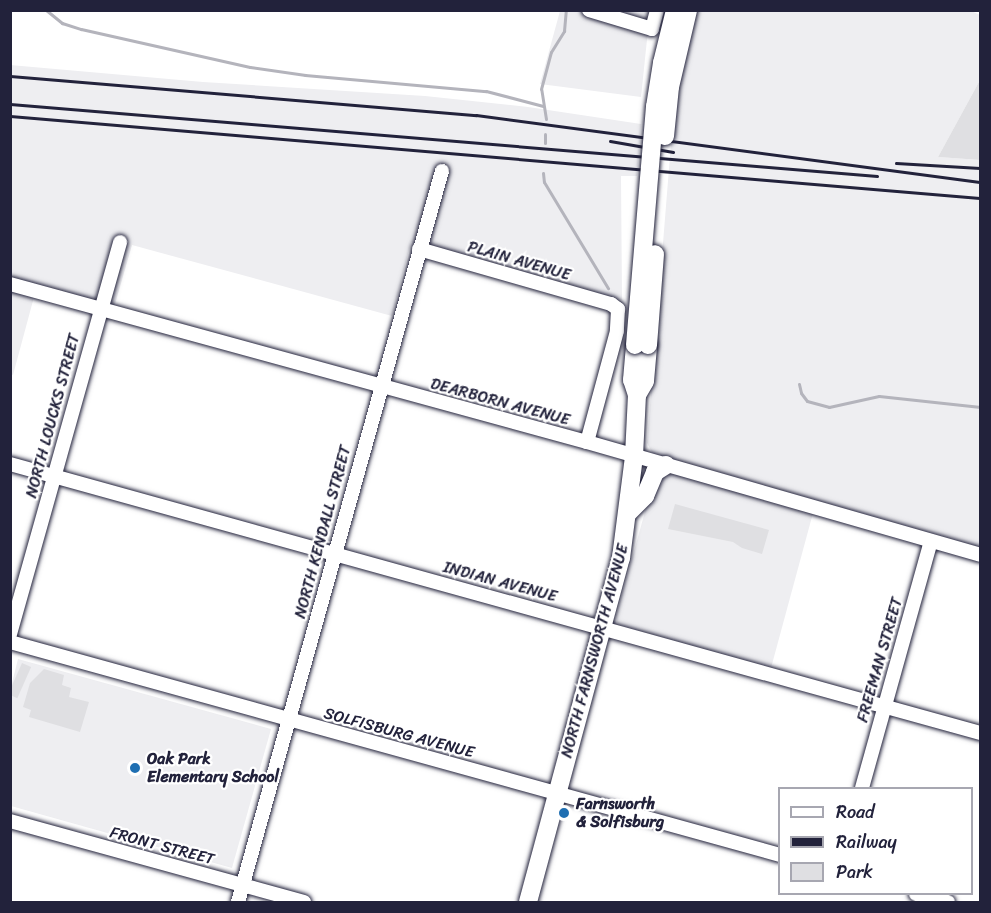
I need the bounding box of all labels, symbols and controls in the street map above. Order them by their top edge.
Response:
street label: PLAIN AVENUE [465,237,573,285]
street label: NORTH LOUCKS STREET [22,331,84,501]
street label: DEARBORN AVENUE [428,374,572,430]
street label: NORTH KENDALL STREET [291,444,355,620]
street label: NORTH FARNSWORTH AVENUE [557,542,633,760]
street label: INDIAN AVENUE [441,558,559,606]
street label: FREEMAN STREET [853,595,907,725]
street label: SOLFISBURG AVENUE [322,704,476,762]
place label: Oak Park Elementary School [147,749,279,787]
marker: Oak Park Elementary School [128,761,142,775]
legend [778,787,973,895]
place label: Farnsworth & Solfisburg [576,794,664,832]
text: Road [836,796,875,828]
marker: Farnsworth & Solfisburg [557,806,571,820]
street label: FRONT STREET [107,823,217,869]
text: Railway [836,826,897,858]
text: Park [836,856,873,888]

